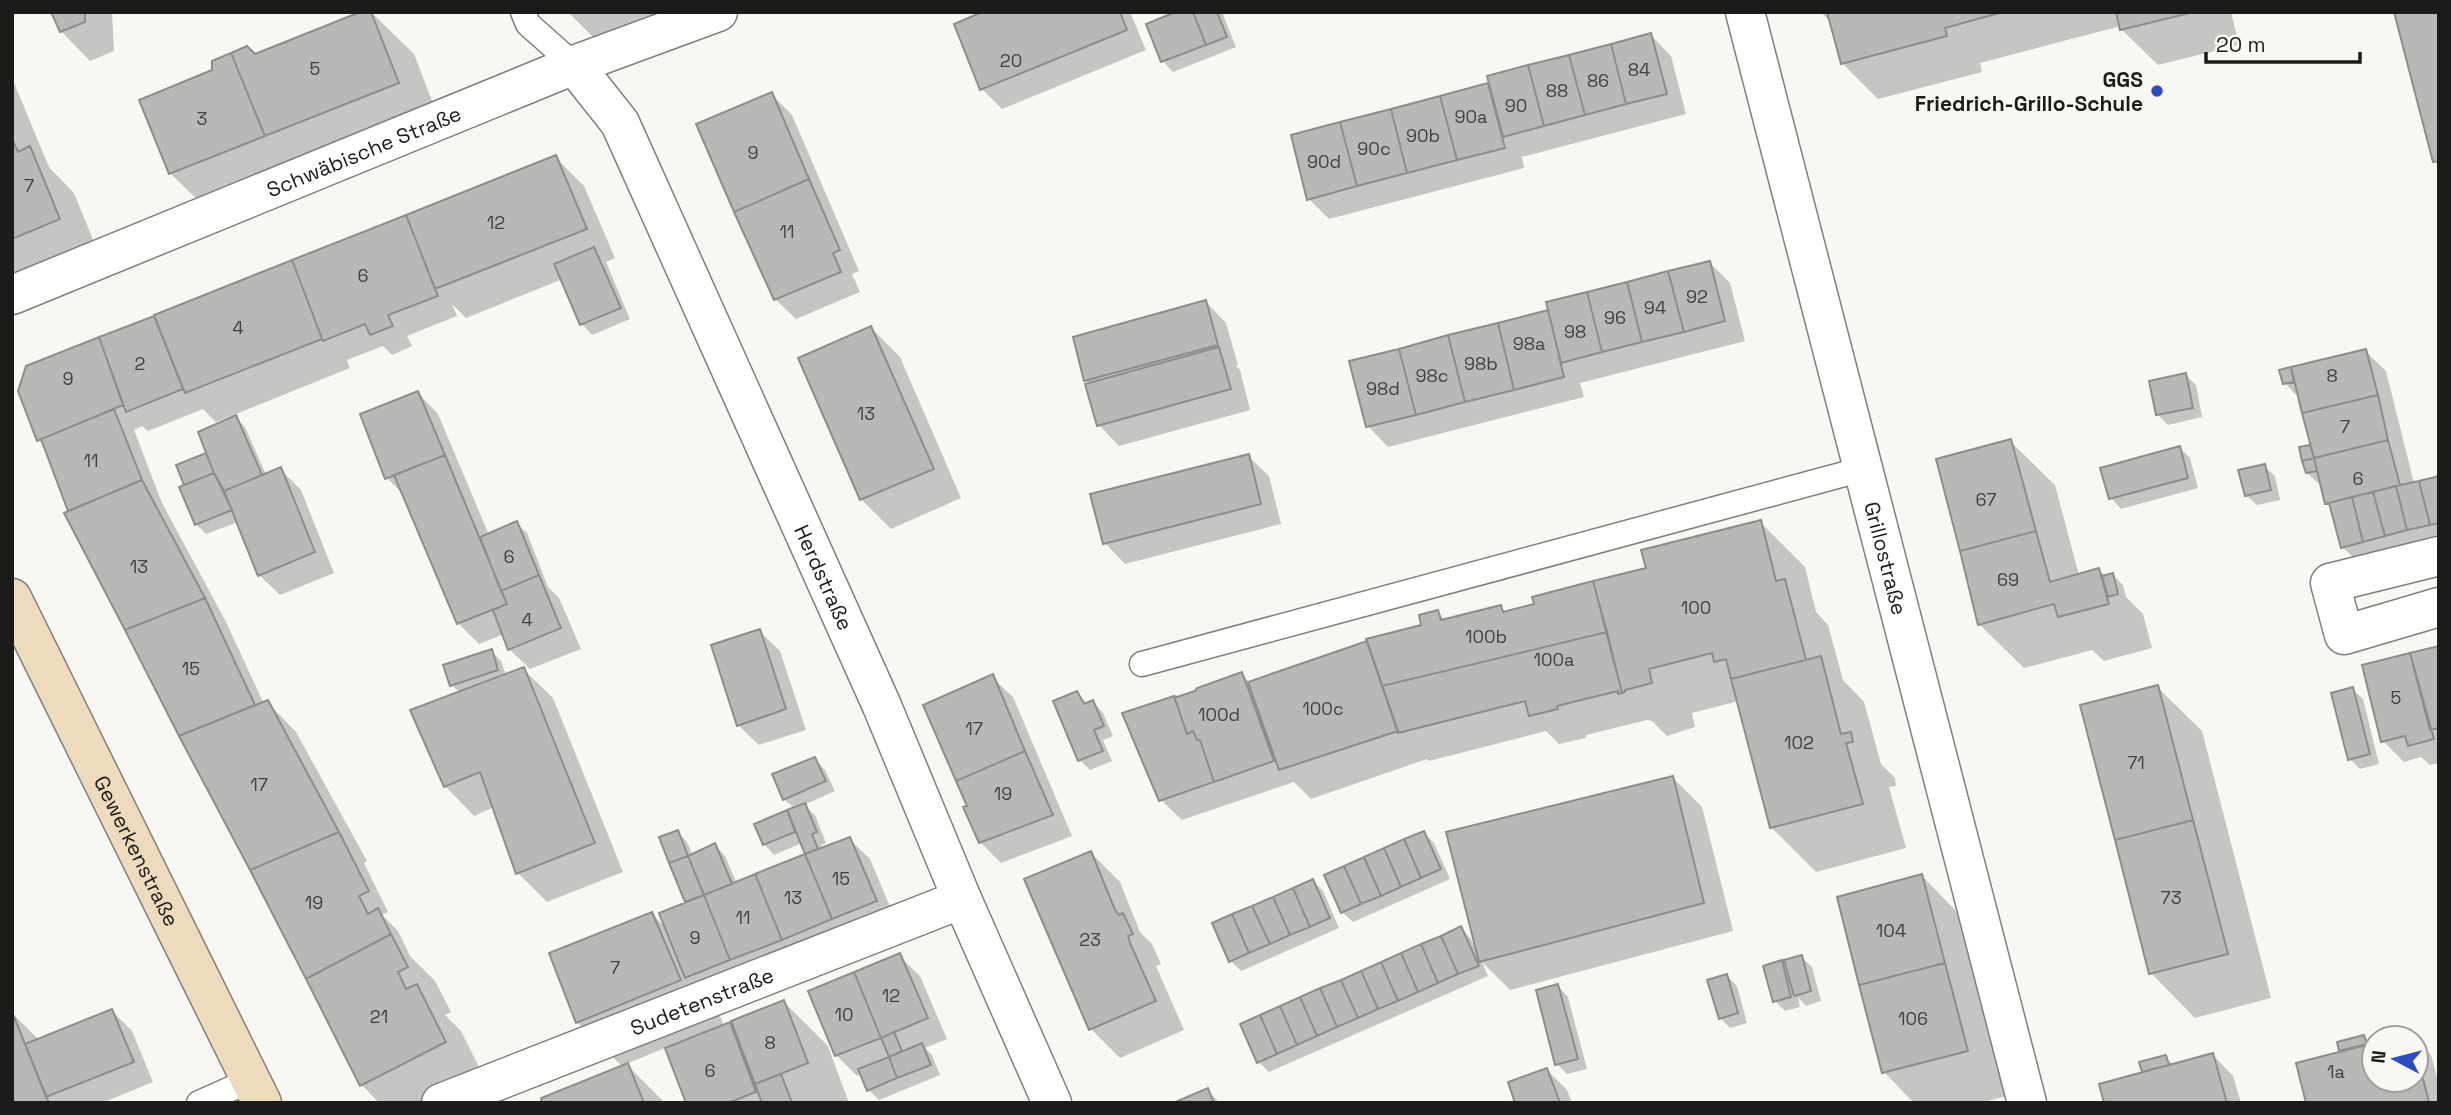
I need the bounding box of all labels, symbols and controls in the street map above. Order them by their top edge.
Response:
scale bar [2206,21,2360,65]
text: 20 m [2216,31,2266,58]
house number: 20 [1000,49,1022,72]
house number: 5 [310,57,320,80]
house number: 84 [1628,58,1650,81]
place label: GGS Friedrich-Grillo-Schule [1915,66,2143,117]
house number: 86 [1587,69,1609,92]
house number: 88 [1546,79,1568,102]
marker: GGS Friedrich-Grillo-Schule [2149,83,2165,99]
house number: 90 [1505,94,1527,117]
street label: Schwäbische Straße [262,99,465,203]
house number: 90a [1455,105,1487,128]
house number: 3 [197,107,207,130]
house number: 90b [1406,124,1440,147]
house number: 90c [1357,137,1391,160]
house number: 9 [747,141,759,164]
house number: 90d [1307,150,1341,173]
house number: 7 [24,174,34,197]
house number: 12 [487,211,505,234]
house number: 11 [779,220,795,243]
house number: 6 [357,264,369,287]
house number: 92 [1686,285,1708,308]
house number: 94 [1644,296,1666,319]
house number: 96 [1604,306,1626,329]
house number: 4 [232,316,244,339]
house number: 98 [1564,320,1586,343]
house number: 98a [1513,332,1545,355]
house number: 2 [135,352,145,375]
house number: 98b [1464,352,1498,375]
house number: 98c [1416,364,1449,387]
house number: 8 [2326,364,2338,387]
house number: 9 [62,367,74,390]
house number: 98d [1366,377,1400,400]
house number: 13 [857,402,875,425]
house number: 7 [2340,415,2350,438]
house number: 11 [83,449,99,472]
house number: 6 [2352,467,2364,490]
house number: 67 [1976,488,1996,511]
street label: Grillostraße [1859,499,1914,618]
street label: Herdstraße [789,520,860,634]
house number: 6 [503,545,515,568]
house number: 13 [130,555,148,578]
house number: 69 [1997,568,2019,591]
house number: 100 [1681,596,1711,619]
house number: 4 [521,608,533,631]
house number: 100b [1465,625,1507,648]
house number: 100a [1534,648,1574,671]
house number: 15 [182,657,200,680]
house number: 5 [2391,686,2401,709]
house number: 100c [1302,697,1344,720]
house number: 100d [1198,703,1240,726]
house number: 17 [965,717,983,740]
house number: 102 [1784,731,1814,754]
house number: 71 [2127,751,2145,774]
street label: Gewerkenstraße [88,771,186,931]
house number: 17 [250,773,268,796]
house number: 19 [994,782,1012,805]
house number: 15 [832,867,850,890]
house number: 13 [784,886,802,909]
house number: 73 [2160,886,2182,909]
house number: 19 [305,891,323,914]
house number: 11 [735,906,751,929]
house number: 104 [1876,919,1906,942]
house number: 9 [689,926,701,949]
house number: 23 [1079,928,1101,951]
house number: 7 [610,956,620,979]
street label: Sudetenstraße [626,961,777,1041]
house number: 12 [882,984,900,1007]
house number: 10 [834,1003,854,1026]
house number: 21 [370,1005,388,1028]
house number: 106 [1898,1007,1928,1030]
north arrow [2360,1024,2430,1094]
house number: 8 [764,1031,776,1054]
text: N [2365,1049,2392,1065]
house number: 6 [704,1059,716,1082]
house number: 1a [2327,1060,2345,1083]

